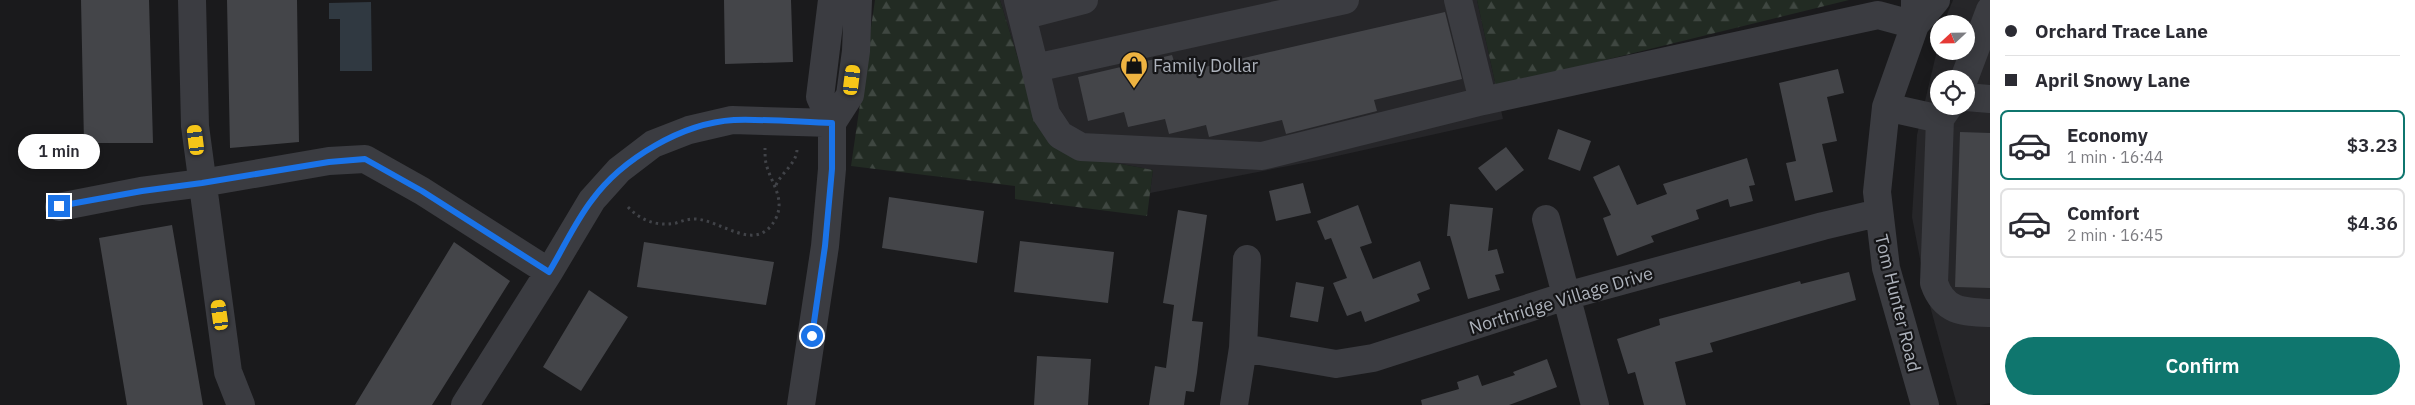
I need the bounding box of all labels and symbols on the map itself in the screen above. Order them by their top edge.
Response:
north arrow [1930,15,1975,60]
shop icon: Family Dollar [1119,50,1149,89]
place label: Family Dollar [1153,54,1259,77]
car [842,64,861,96]
car [186,124,205,156]
callout: 1 min [18,134,100,168]
route end [48,195,70,217]
street label: Tom Hunter Road [1870,232,1926,374]
street label: Northridge Village Drive [1466,261,1656,339]
car [210,299,229,331]
route start [801,325,823,347]

